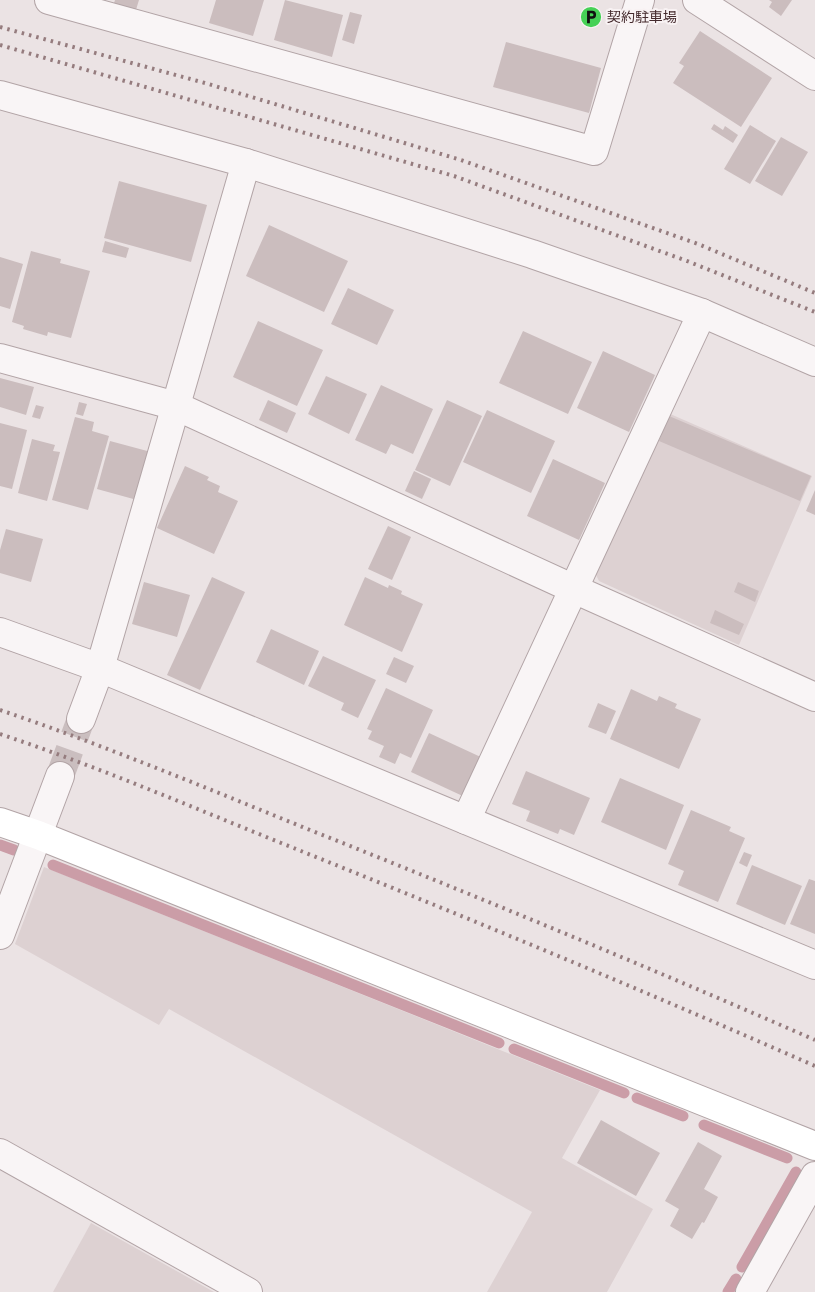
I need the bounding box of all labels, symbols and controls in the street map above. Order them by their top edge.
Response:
parking icon: 契約駐車場 [579,5,603,29]
place label: 契約駐車場 [607,8,677,25]

